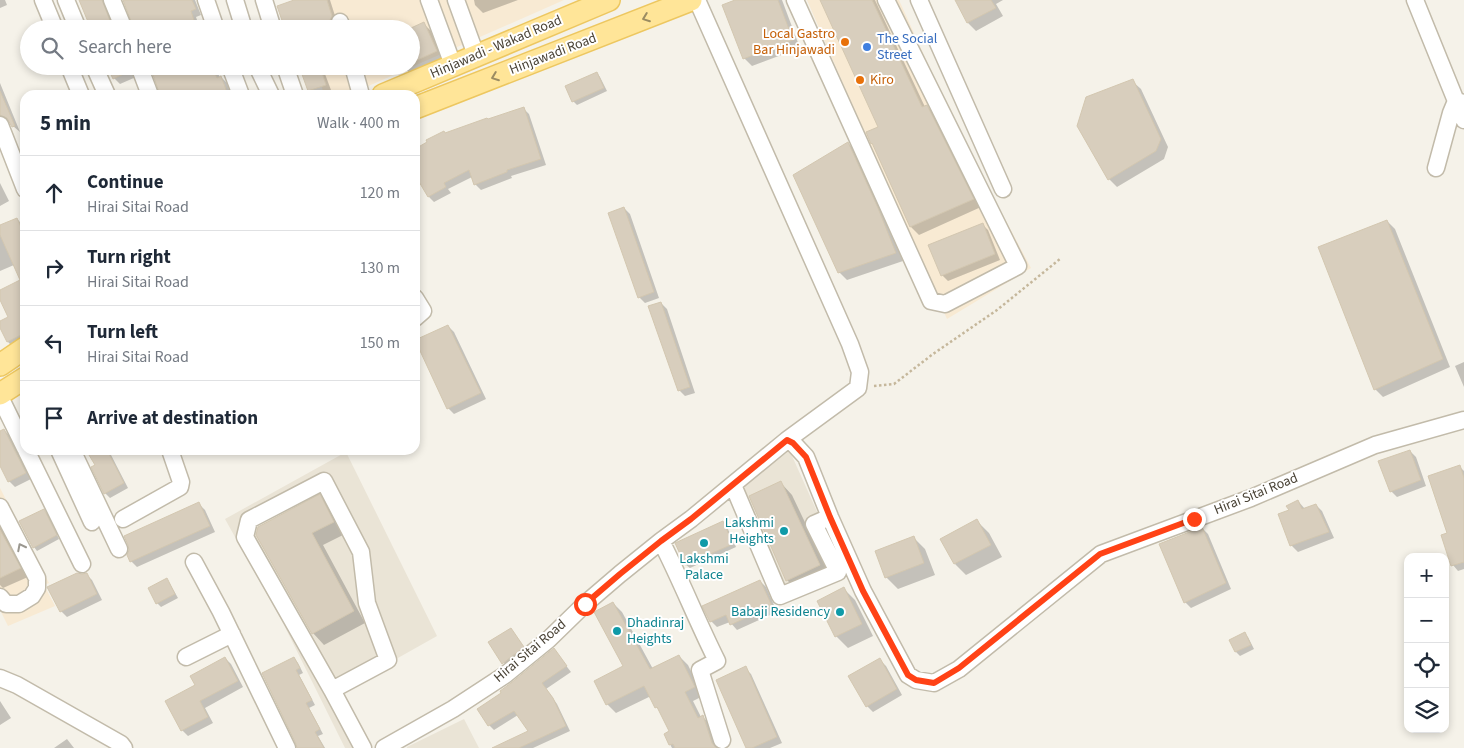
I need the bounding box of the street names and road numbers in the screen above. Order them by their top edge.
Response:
street label: Hinjawadi - Wakad Road [427,10,565,84]
street label: Hinjawadi Road [507,28,599,80]
street label: Hirai Sitai Road [1211,468,1301,520]
street label: Hirai Sitai Road [489,615,571,687]

